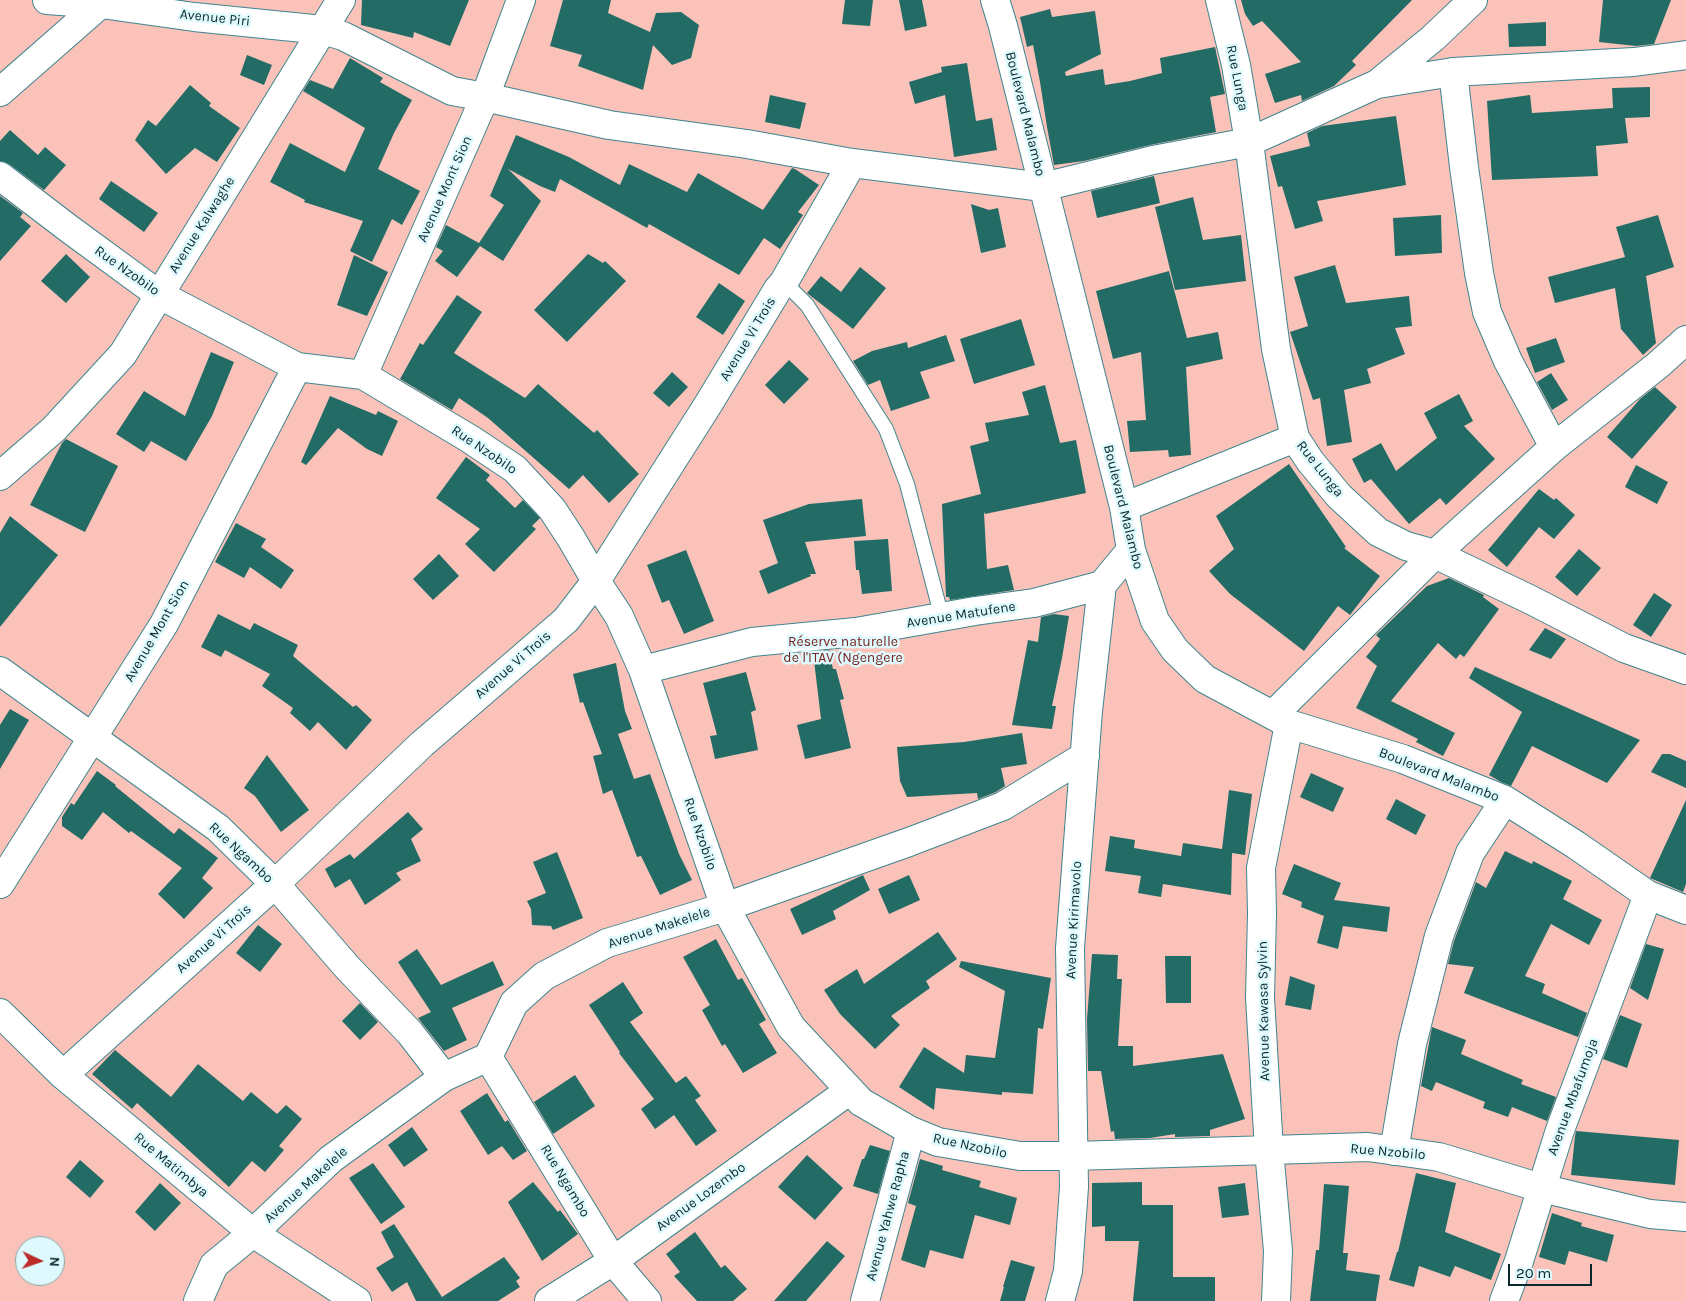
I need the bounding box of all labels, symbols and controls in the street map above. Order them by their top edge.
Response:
street label: Avenue Piri [179,6,251,30]
street label: Rue Lunga [1222,44,1252,112]
street label: Boulevard Malambo [1001,50,1049,178]
street label: Avenue Mont Sion [414,133,476,245]
street label: Avenue Kalwaghe [165,174,239,276]
street label: Rue Nzobilo [91,242,163,300]
street label: Avenue Vi Trois [716,294,780,384]
street label: Rue Nzobilo [448,422,520,478]
street label: Rue Lunga [1293,438,1347,500]
street label: Boulevard Malambo [1099,443,1147,571]
street label: Avenue Mont Sion [121,577,193,685]
street label: Avenue Matufene [905,598,1017,632]
street label: Avenue Vi Trois [472,627,554,703]
park label: Réserve naturelle de l'ITAV (Ngengere [783,634,903,666]
street label: Boulevard Malambo [1376,744,1502,806]
street label: Rue Nzobilo [680,796,720,872]
street label: Rue Ngambo [205,819,277,887]
street label: Avenue Kirimavolo [1063,860,1085,980]
street label: Avenue Vi Trois [173,901,255,977]
street label: Avenue Makelele [606,904,712,952]
street label: Avenue Kawasa Sylvin [1254,941,1274,1081]
street label: Avenue Mbafumoja [1544,1036,1602,1158]
street label: Rue Matimbya [130,1129,212,1201]
street label: Rue Nzobilo [931,1130,1009,1162]
street label: Rue Nzobilo [1350,1140,1426,1164]
street label: Rue Ngambo [537,1142,593,1220]
street label: Avenue Makelele [261,1143,351,1227]
street label: Avenue Yahwe Rapha [863,1149,913,1283]
street label: Avenue Lozembo [653,1159,749,1235]
north arrow [15,1236,65,1286]
scale bar [1511,1254,1595,1286]
text: N [46,1256,63,1267]
text: 20 m [1516,1264,1551,1282]

